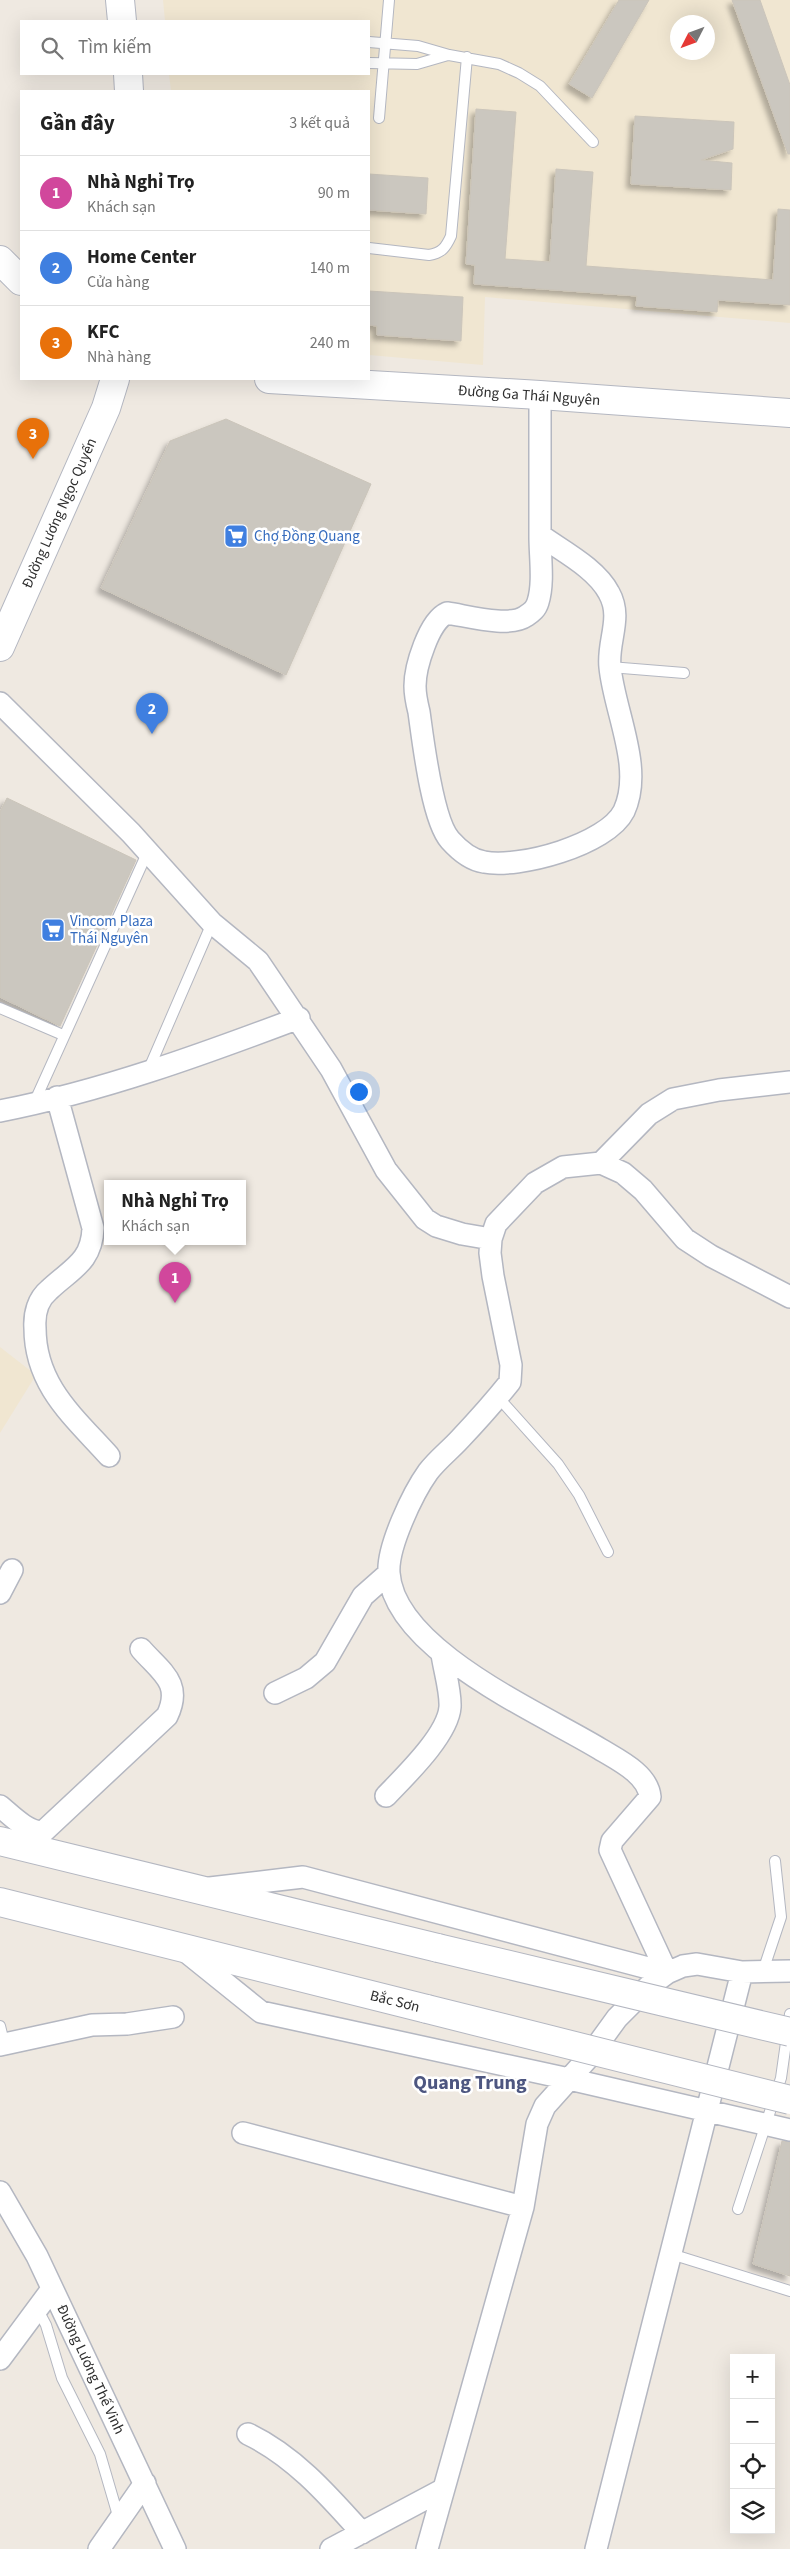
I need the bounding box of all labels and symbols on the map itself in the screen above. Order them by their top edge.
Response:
north arrow [670,15,715,60]
street label: Đường Ga Thái Nguyên [457,380,601,411]
pin: 3 [17,418,49,459]
street label: Đường Lương Ngọc Quyến [17,435,102,592]
supermarket icon: Chợ Đồng Quang [223,523,249,549]
place label: Chợ Đồng Quang [254,526,360,547]
pin: 2 [136,693,168,734]
place label: Vincom Plaza Thái Nguyên [70,911,153,949]
supermarket icon: Vincom Plaza Thái Nguyên [40,917,66,943]
your location [346,1079,372,1105]
pin: 1 [159,1262,191,1303]
street label: Bắc Sơn [368,1985,422,2018]
district label: Quang Trung [413,2069,527,2097]
street label: Đường Lương Thế Vinh [51,2301,130,2438]

